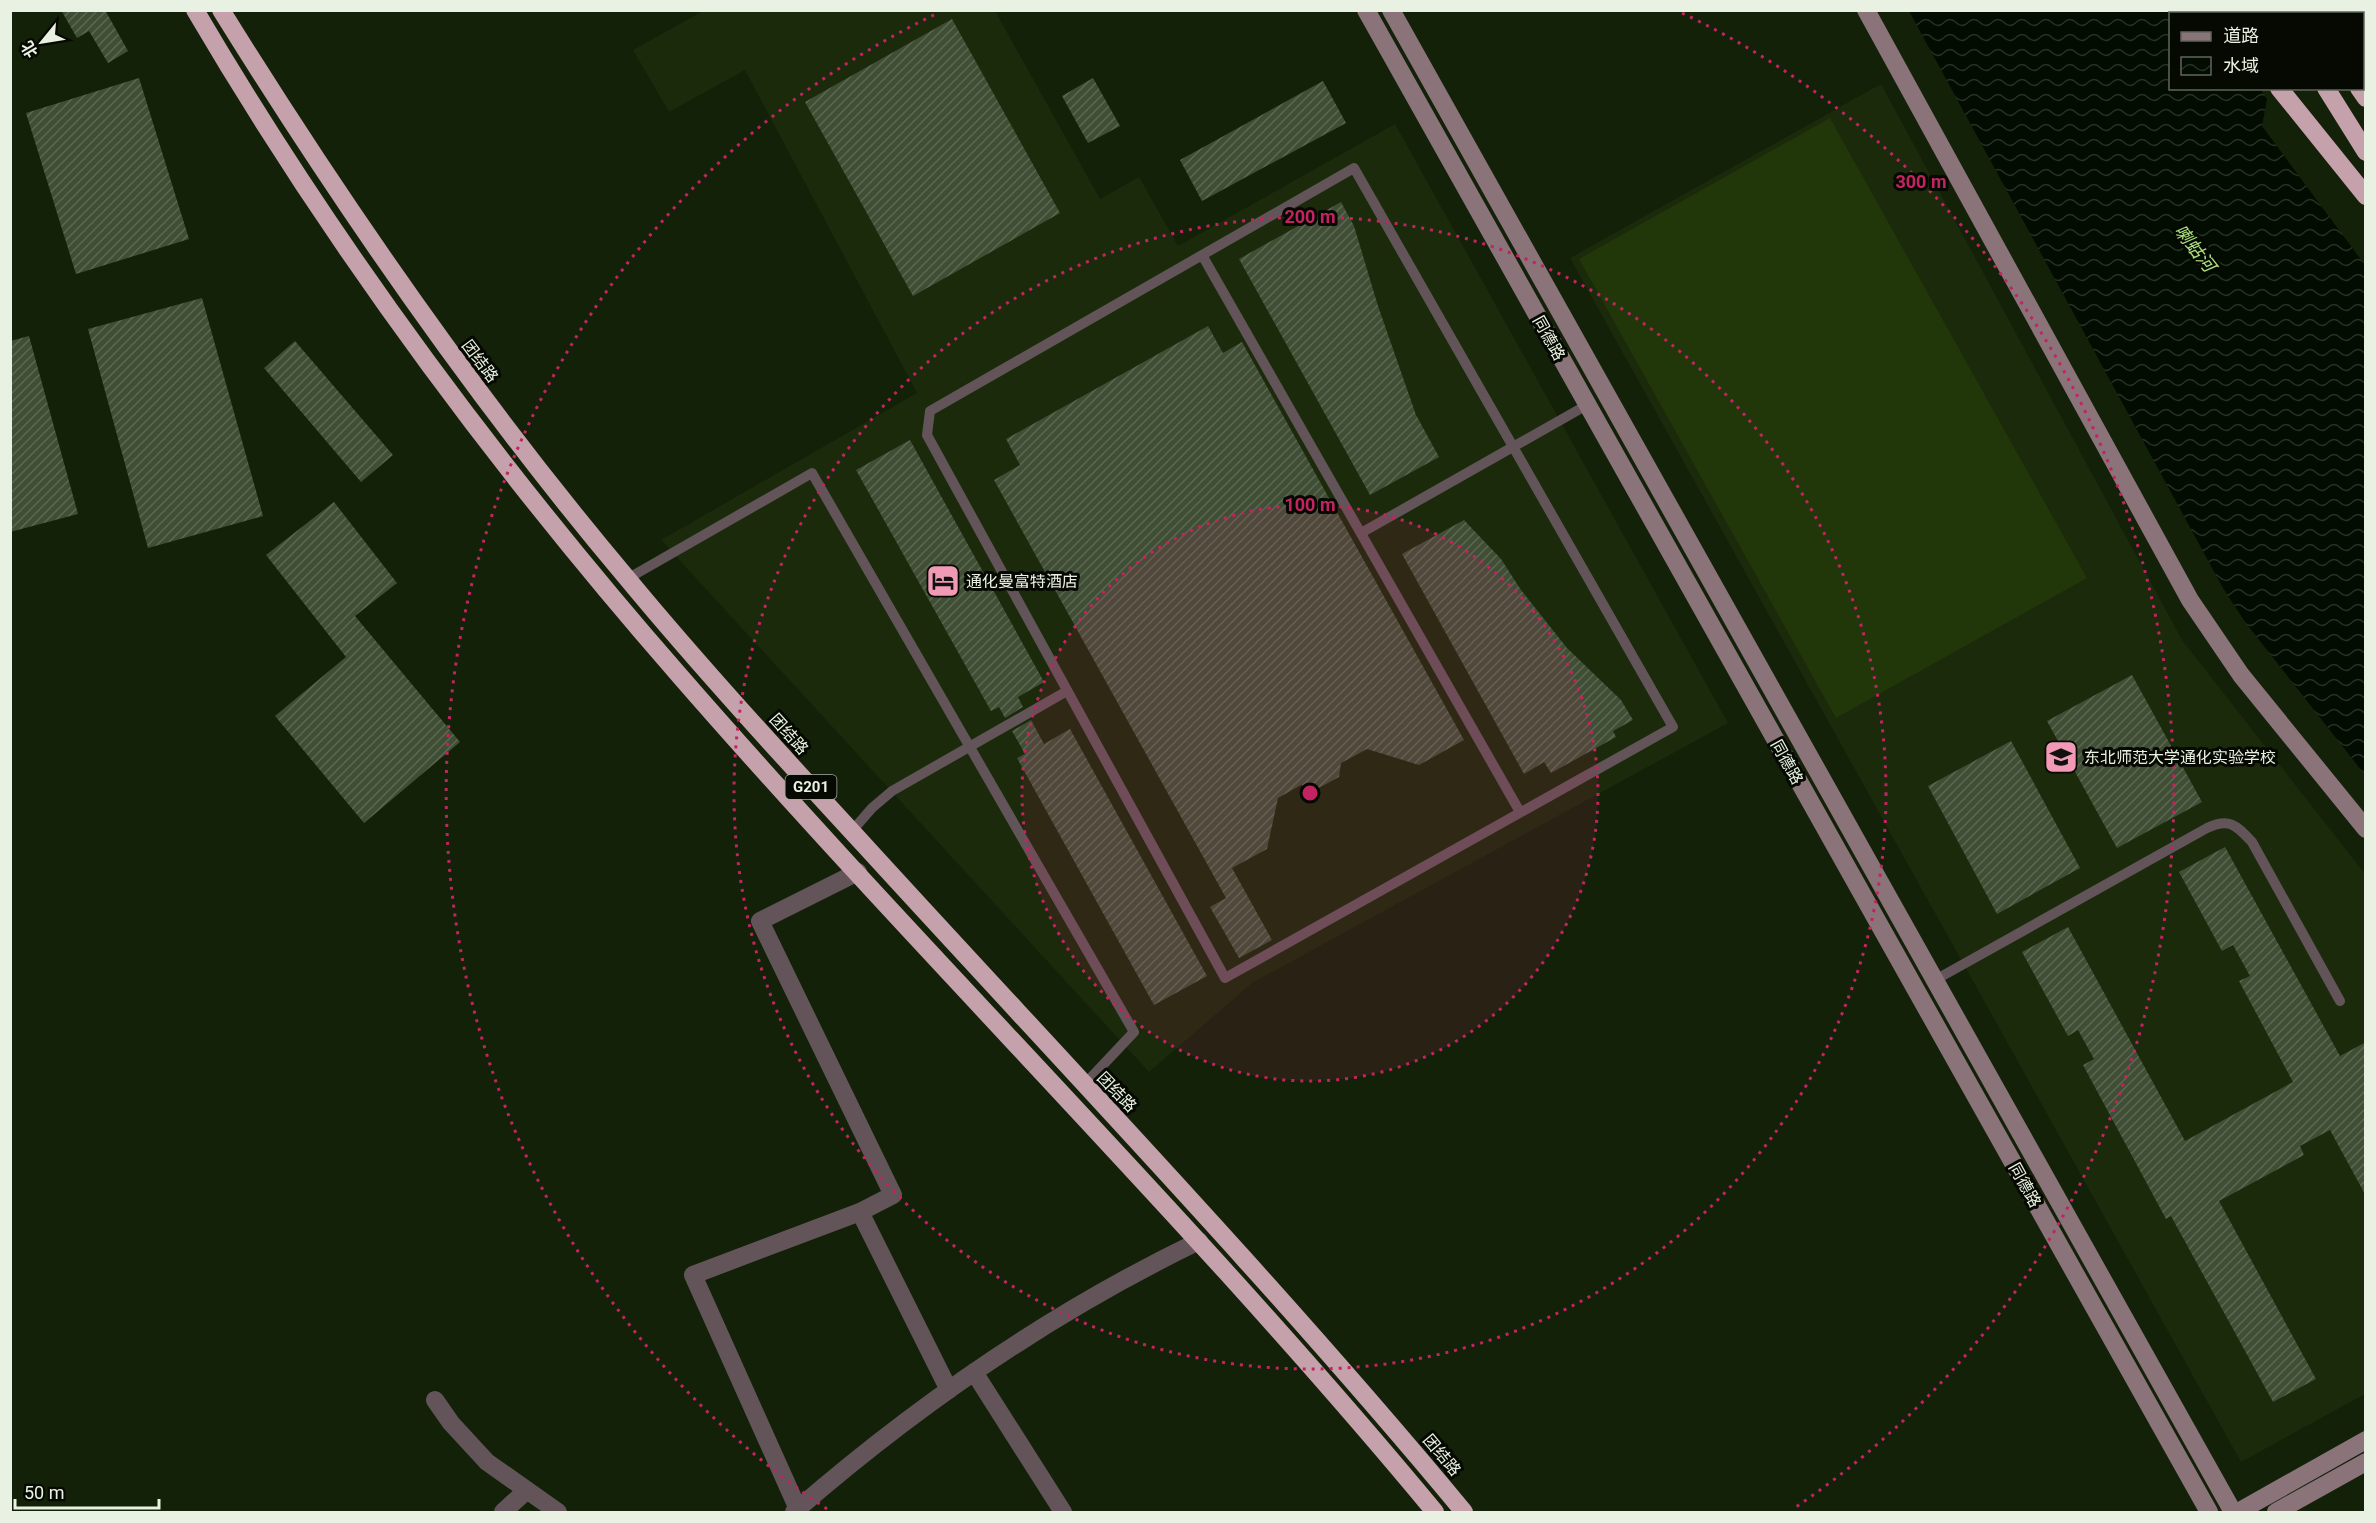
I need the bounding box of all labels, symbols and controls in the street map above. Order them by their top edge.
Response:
north arrow [12,12,72,72]
legend [2169,12,2364,90]
text: 道路 [2223,25,2259,46]
text: 北 [17,38,42,61]
text: 水域 [2223,55,2259,76]
text: 300 m [1895,171,1947,192]
text: 200 m [1284,206,1336,227]
water label: 喇蛄河 [2170,220,2222,278]
street label: 同德路 [1529,312,1569,364]
street label: 团结路 [458,336,502,386]
text: 100 m [1284,494,1336,515]
hotel icon: 通化曼富特酒店 [925,563,961,599]
place label: 通化曼富特酒店 [966,572,1078,591]
street label: 团结路 [766,710,812,758]
street label: 同德路 [1767,736,1807,788]
school or university icon: 东北师范大学通化实验学校 [2043,739,2079,775]
place label: 东北师范大学通化实验学校 [2084,748,2276,767]
road number: G201 [786,775,836,799]
centre of rings [1300,783,1320,803]
street label: 团结路 [1093,1068,1141,1116]
street label: 同德路 [2005,1159,2045,1211]
street label: 团结路 [1419,1431,1465,1479]
scale bar [15,1472,159,1510]
text: 50 m [24,1482,64,1503]

